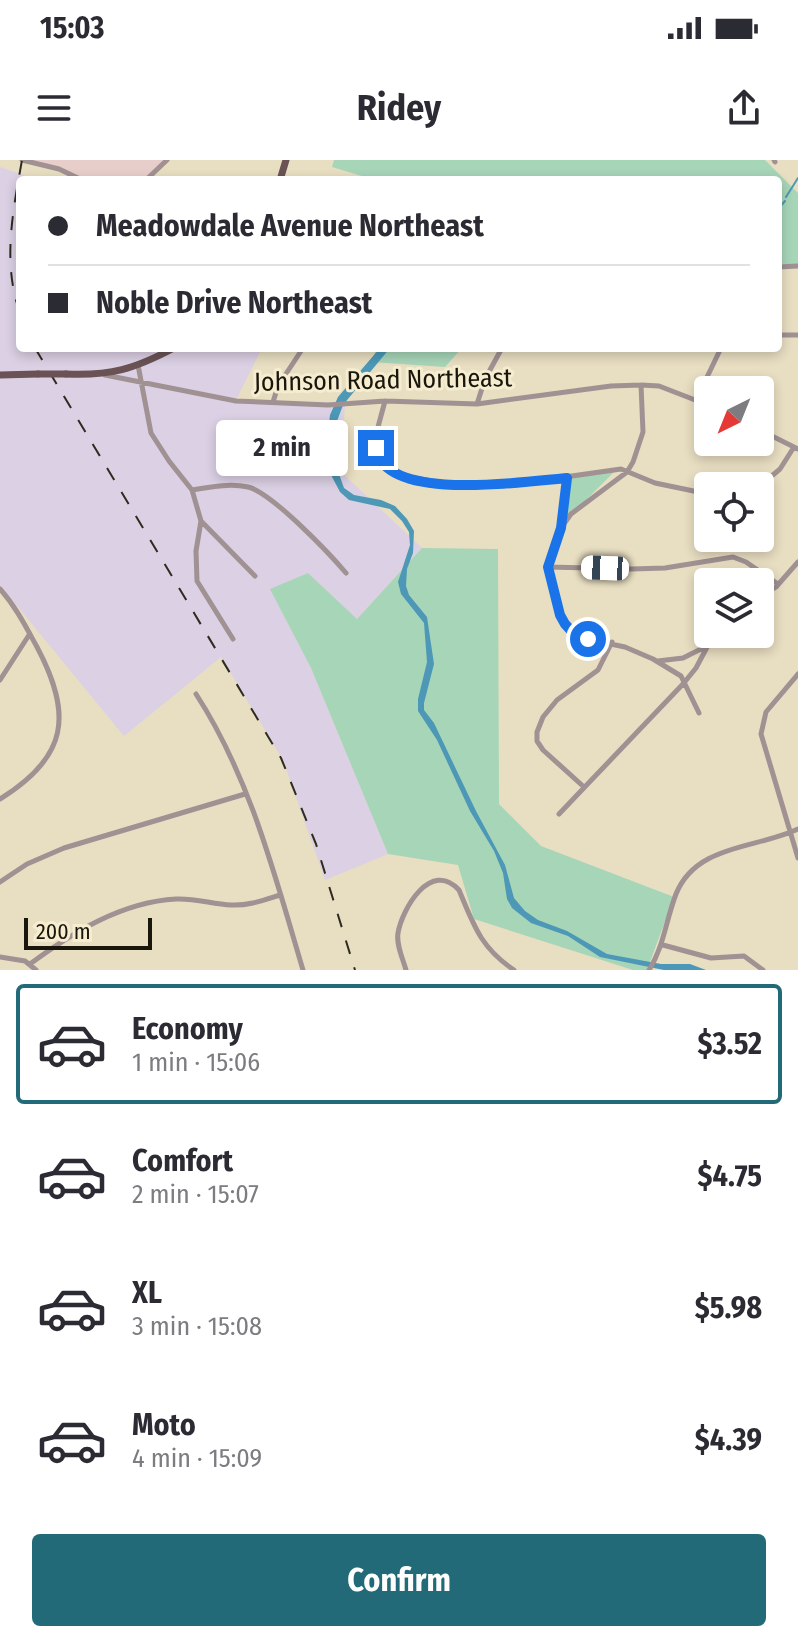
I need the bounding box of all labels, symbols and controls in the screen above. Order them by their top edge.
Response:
text: 15:03 [40,10,105,46]
icon: menu [32,86,76,130]
text: Ridey [357,86,441,130]
icon: share [722,86,766,130]
text: Meadowdale Avenue Northeast [96,208,484,244]
text: Noble Drive Northeast [96,285,372,321]
street label: Johnson Road Northeast [254,362,513,398]
north arrow [694,376,774,456]
map controls [694,376,774,648]
callout: 2 min [216,420,348,476]
route end [358,430,394,466]
text: 2 min [253,432,311,463]
button: locate [694,472,774,552]
car [581,555,629,581]
button: layers [694,568,774,648]
route start [570,621,606,657]
scale bar [24,914,152,950]
text: 200 m [36,918,91,945]
icon: car [36,1008,108,1080]
text: Economy [132,1011,243,1047]
text: $3.52 [697,1026,762,1062]
text: 1 min · 15:06 [132,1047,260,1078]
icon: car [36,1140,108,1212]
text: Comfort [132,1143,233,1179]
text: $4.75 [698,1158,762,1194]
text: 2 min · 15:07 [132,1179,259,1210]
icon: car [36,1272,108,1344]
text: XL [132,1275,162,1311]
text: $5.98 [695,1290,762,1326]
text: 3 min · 15:08 [132,1311,262,1342]
icon: car [36,1404,108,1476]
text: Moto [132,1407,196,1443]
text: $4.39 [695,1422,762,1458]
text: 4 min · 15:09 [132,1443,262,1474]
button: Confirm [32,1534,766,1626]

